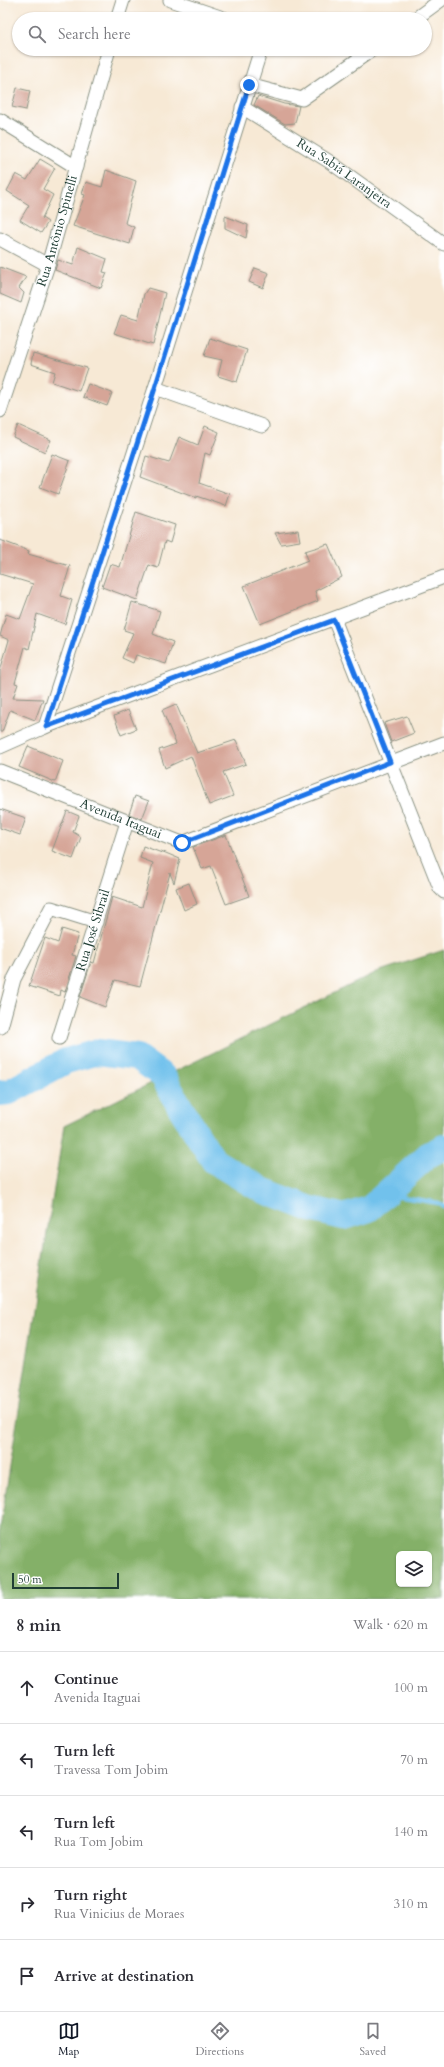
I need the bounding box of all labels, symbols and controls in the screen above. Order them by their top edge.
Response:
search box [12,12,432,56]
icon: search [26,23,48,45]
text: Search here [58,24,131,44]
route end [240,76,258,94]
street label: Rua Sabiá Laranjeira [293,134,396,213]
street label: Rua Antônio Spinelli [32,173,82,289]
street label: Avenida Itaguai [77,795,165,843]
route start [173,834,191,852]
street label: Rua José Sibrail [72,886,114,973]
map controls [396,1551,432,1587]
button: layers [396,1551,432,1587]
scale bar [12,1571,119,1590]
text: 50 m [18,1572,42,1587]
text: 8 min [16,1614,61,1637]
text: Walk · 620 m [353,1616,428,1634]
text: Continue [54,1669,119,1689]
icon: ahead [16,1677,38,1699]
text: 100 m [394,1679,428,1697]
text: Avenida Itaguai [54,1689,141,1707]
text: Turn left [54,1741,115,1761]
icon: left [16,1749,38,1771]
text: 70 m [400,1751,428,1769]
text: Travessa Tom Jobim [54,1761,168,1779]
text: Turn left [54,1813,115,1833]
icon: left [16,1821,38,1843]
text: 140 m [394,1823,428,1841]
text: Rua Tom Jobim [54,1833,143,1851]
text: Turn right [54,1885,127,1905]
icon: right [16,1893,38,1915]
text: 310 m [394,1895,428,1913]
text: Rua Vinicius de Moraes [54,1905,184,1923]
icon: arrive [16,1965,38,1987]
text: Arrive at destination [54,1966,194,1986]
tab: Map [58,2020,80,2059]
tab: Directions [195,2020,244,2059]
tab: Saved [360,2020,386,2059]

